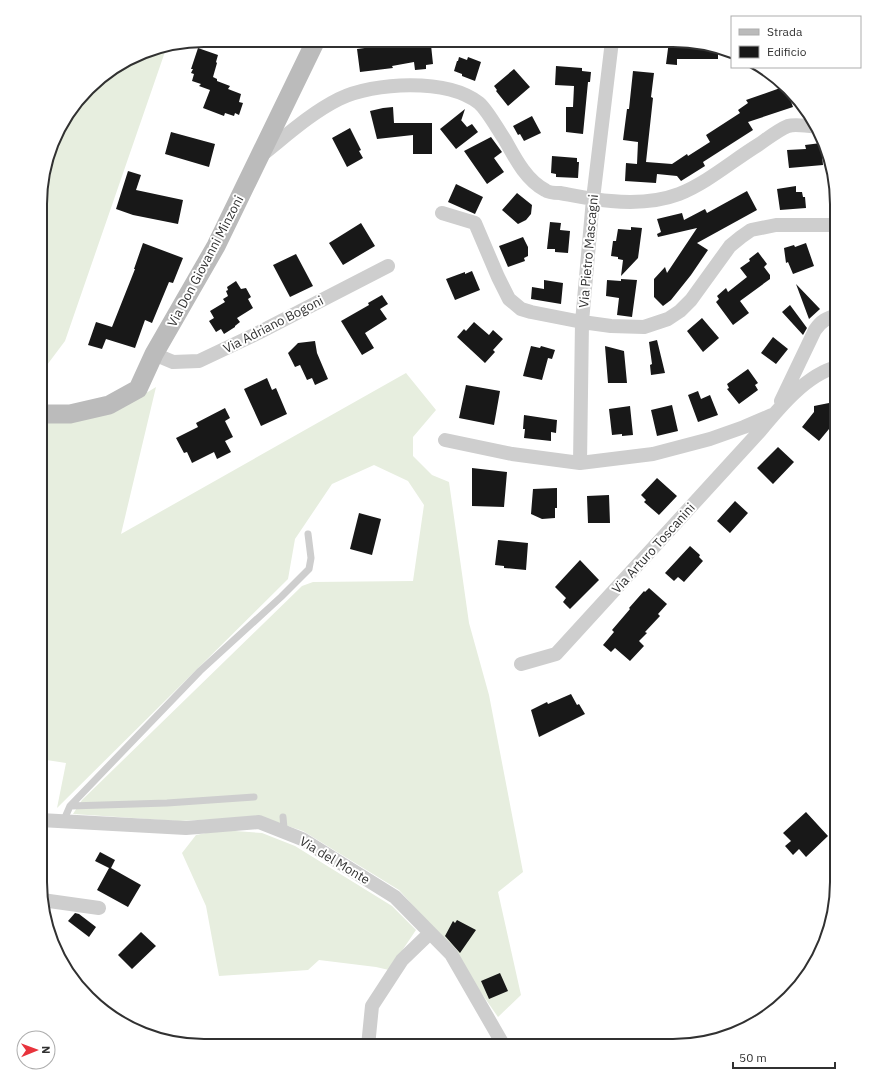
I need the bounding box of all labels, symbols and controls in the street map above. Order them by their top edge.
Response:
legend [731,16,861,68]
text: Strada [767,24,803,39]
text: Edificio [767,44,807,59]
street label: Via Don Giovanni Minzoni [164,193,247,330]
street label: Via Pietro Mascagni [575,194,602,309]
street label: Via Adriano Bogoni [220,292,326,357]
street label: Via Arturo Toscanini [608,499,699,597]
street label: Via del Monte [296,833,373,888]
north arrow [16,1030,56,1070]
scale bar [733,1044,835,1070]
text: N [39,1046,53,1054]
text: 50 m [739,1050,767,1065]

